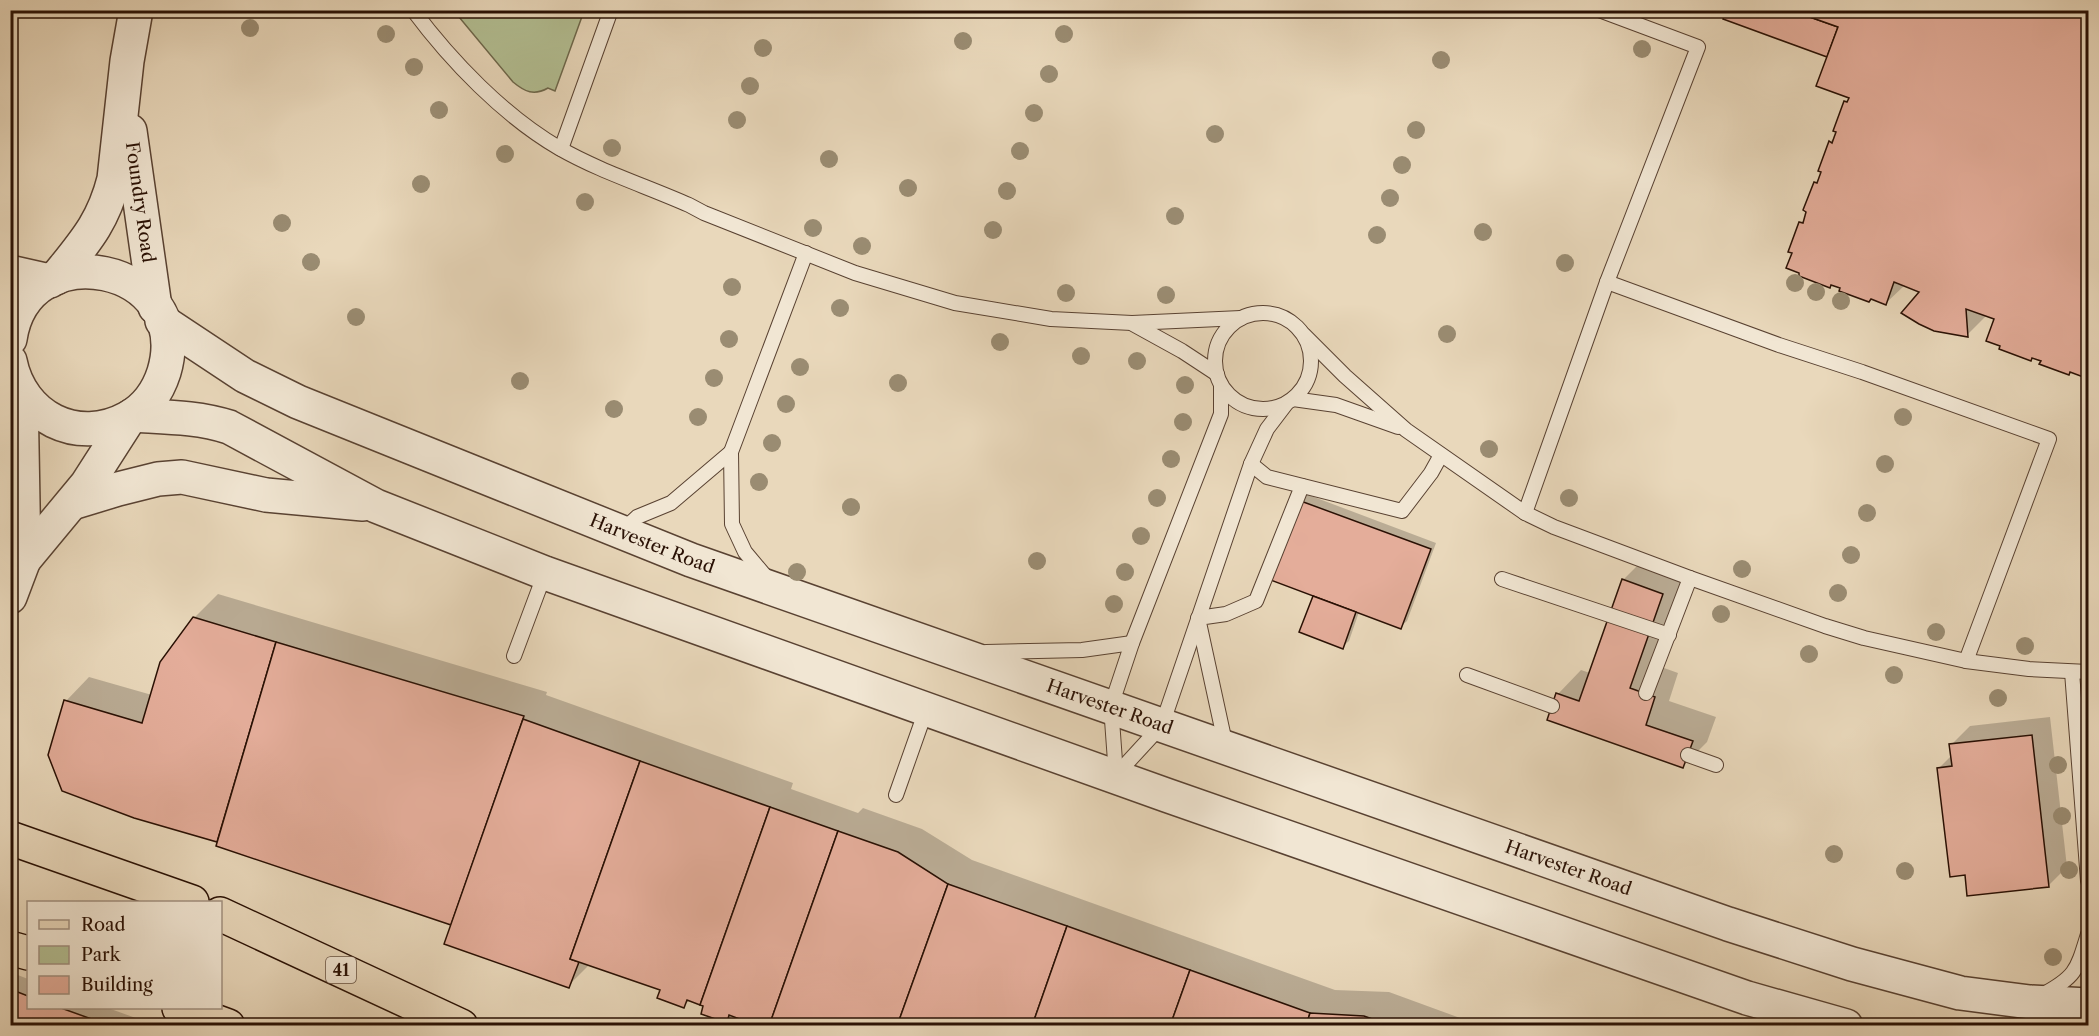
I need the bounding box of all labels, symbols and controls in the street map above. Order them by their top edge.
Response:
street label: Foundry Road [121,140,160,264]
street label: Harvester Road [586,509,717,578]
street label: Harvester Road [1044,675,1176,739]
street label: Harvester Road [1502,836,1635,900]
legend [27,901,222,1009]
text: Road [81,914,126,936]
text: Park [81,944,122,966]
road number: 41 [326,957,356,983]
text: Building [81,974,153,996]

